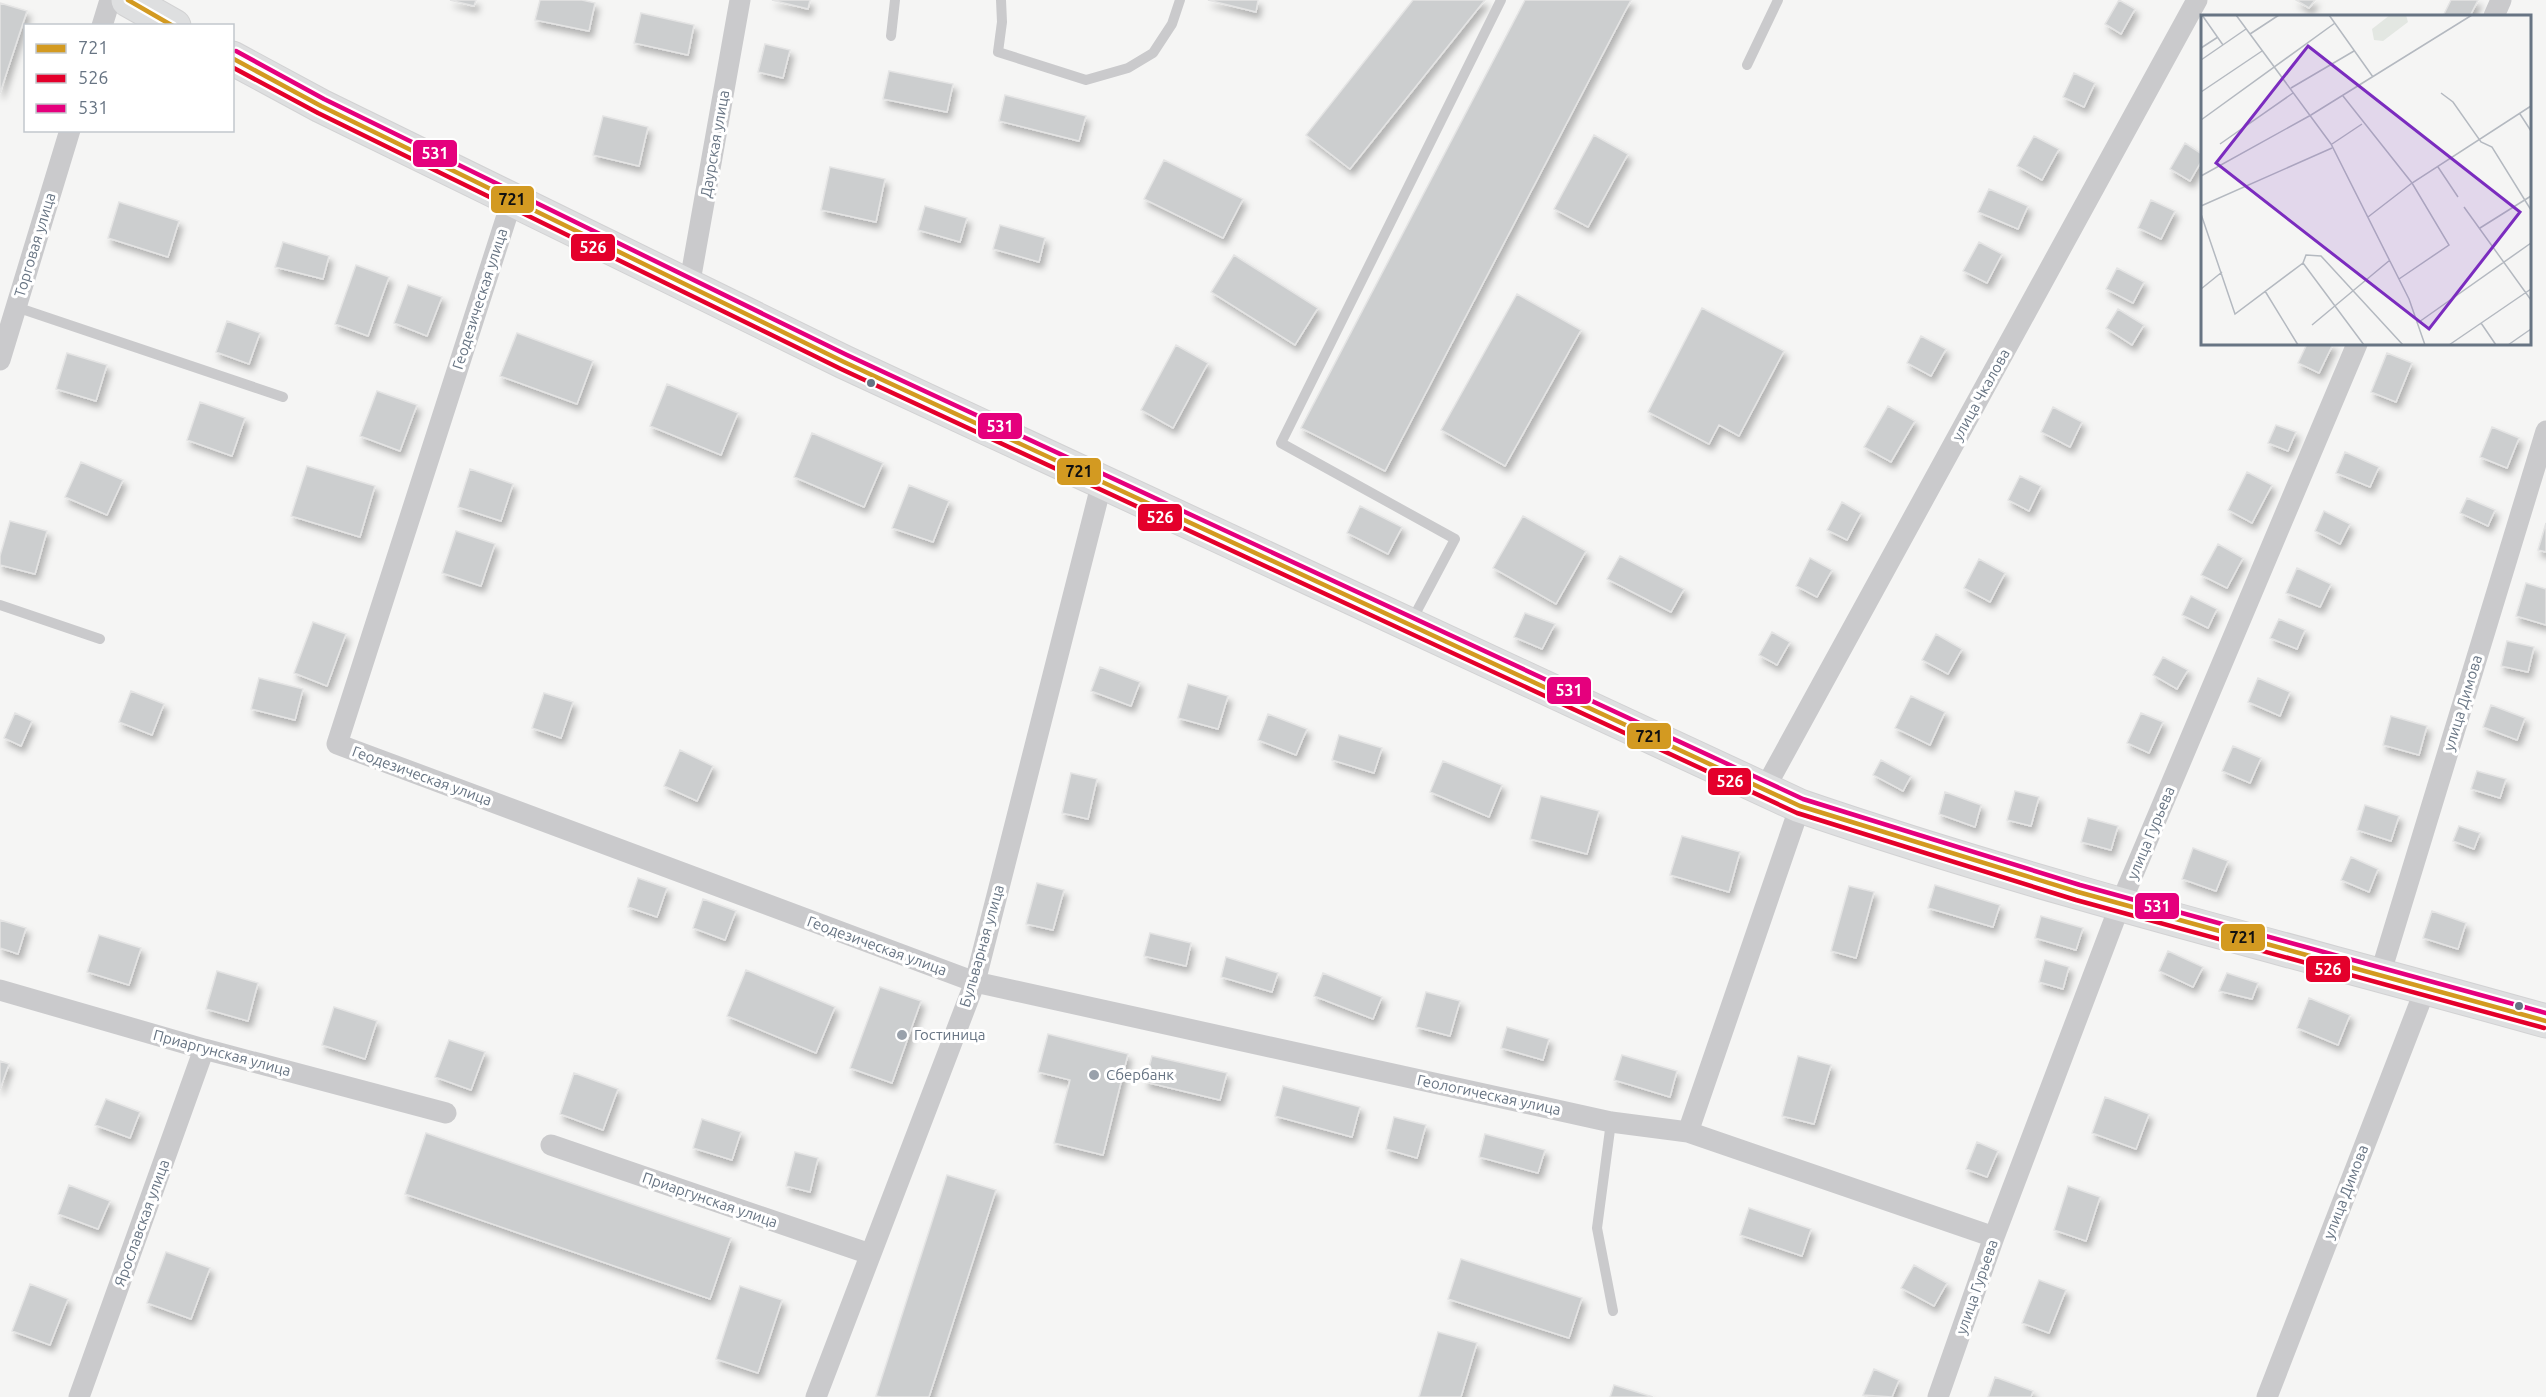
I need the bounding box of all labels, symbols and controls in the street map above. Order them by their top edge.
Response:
inset map [2201,15,2531,345]
legend [24,24,234,132]
text: 721 [78,37,108,57]
text: 526 [78,67,108,87]
street label: Даурская улица [697,89,732,199]
text: 531 [78,97,108,117]
line badge: 531 [412,139,458,168]
text: 531 [421,144,449,162]
line badge: 721 [490,185,535,214]
street label: Торговая улица [11,190,59,299]
text: 721 [498,190,526,208]
street label: Геодезическая улица [449,226,510,372]
line badge: 526 [570,233,616,262]
text: 526 [579,238,607,256]
street label: улица Чкалова [1948,346,2013,444]
unlabelled marker [865,377,877,389]
line badge: 531 [977,412,1023,440]
text: 531 [986,417,1014,435]
line badge: 721 [1056,457,1102,486]
text: 721 [1065,462,1093,480]
line badge: 526 [1137,503,1183,532]
text: 526 [1146,508,1174,526]
street label: улица Димова [2440,653,2485,753]
line badge: 531 [1546,676,1592,705]
text: 531 [1555,681,1583,699]
line badge: 721 [1626,722,1672,750]
text: 721 [1635,727,1663,745]
street label: Геодезическая улица [350,742,494,809]
line badge: 526 [1707,767,1752,796]
text: 526 [1716,772,1744,790]
street label: улица Гурьева [2123,784,2178,882]
street label: Бульварная улица [956,883,1007,1009]
line badge: 531 [2134,892,2180,920]
text: 531 [2143,897,2171,915]
street label: Геодезическая улица [805,912,949,979]
line badge: 721 [2220,923,2266,952]
text: 721 [2229,928,2257,946]
line badge: 526 [2305,955,2351,983]
text: 526 [2314,960,2342,978]
unlabelled marker [2513,1000,2525,1012]
street label: Приаргунская улица [151,1026,293,1079]
place label: Гостиница [914,1026,986,1043]
marker: Гостиница [895,1028,909,1042]
place label: Сбербанк [1106,1066,1174,1083]
marker: Сбербанк [1087,1068,1101,1082]
street label: Геологическая улица [1416,1071,1563,1118]
street label: улица Димова [2320,1142,2371,1241]
street label: Ярославская улица [111,1157,172,1289]
street label: Приаргунская улица [640,1168,780,1231]
street label: улица Гурьева [1952,1237,2001,1337]

